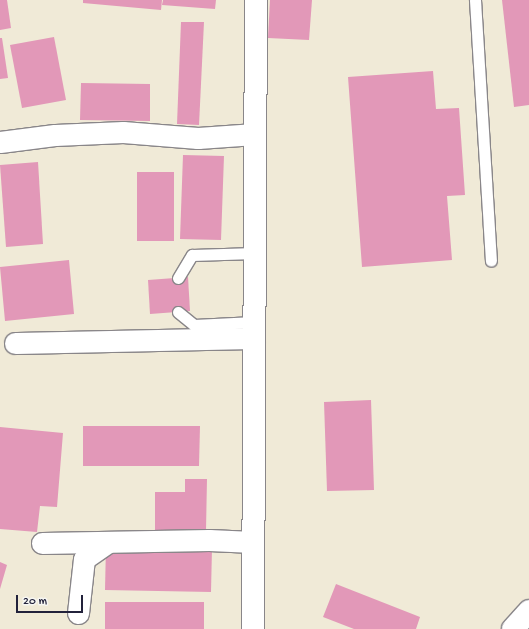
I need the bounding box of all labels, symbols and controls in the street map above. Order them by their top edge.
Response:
scale bar [18,587,85,613]
text: 20 m [23,595,47,609]

